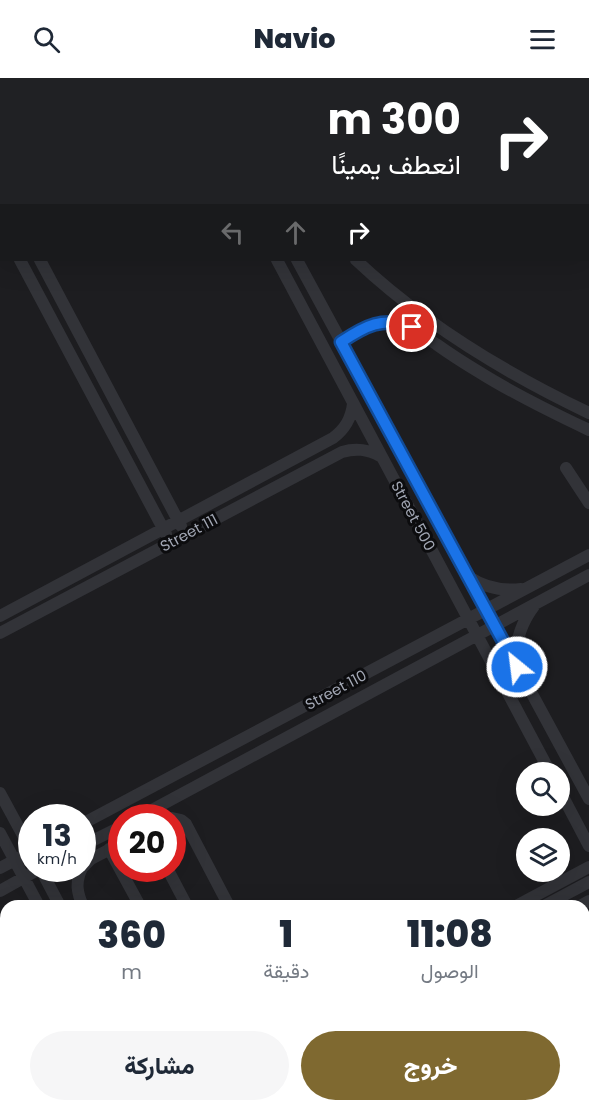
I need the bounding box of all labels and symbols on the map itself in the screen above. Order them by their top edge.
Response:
pin [386,301,437,352]
street label: Street 500 [386,477,441,554]
street label: Street 111 [156,509,221,556]
position arrow [485,635,549,699]
street label: Street 110 [301,665,370,715]
speed limit sign: 20 [108,804,186,882]

